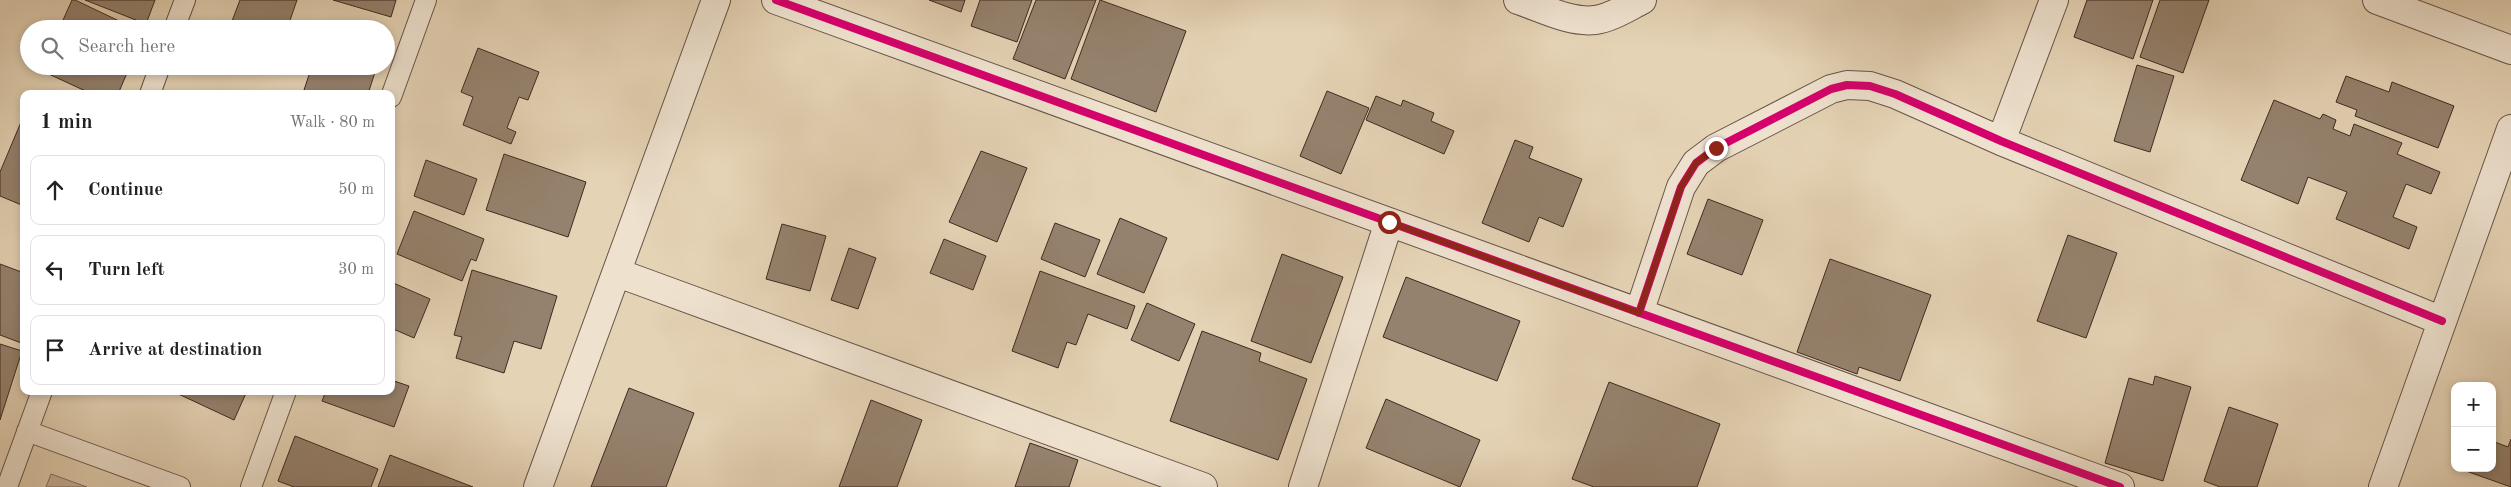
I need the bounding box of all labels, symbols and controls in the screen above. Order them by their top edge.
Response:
search box [20,20,395,75]
icon: search [38,34,66,62]
text: Search here [78,38,175,57]
text: 1 min [40,112,93,133]
text: Walk · 80 m [289,115,375,131]
route end [1705,137,1728,160]
icon: ahead [41,176,69,204]
text: Continue [88,181,163,200]
text: 50 m [338,182,374,198]
route start [1378,211,1401,234]
icon: left [41,256,69,284]
text: Turn left [88,261,165,280]
text: 30 m [338,262,374,278]
icon: arrive [41,336,69,364]
text: Arrive at destination [88,341,262,360]
map controls [2451,382,2496,472]
button: + [2451,382,2496,427]
button: − [2451,427,2496,472]

